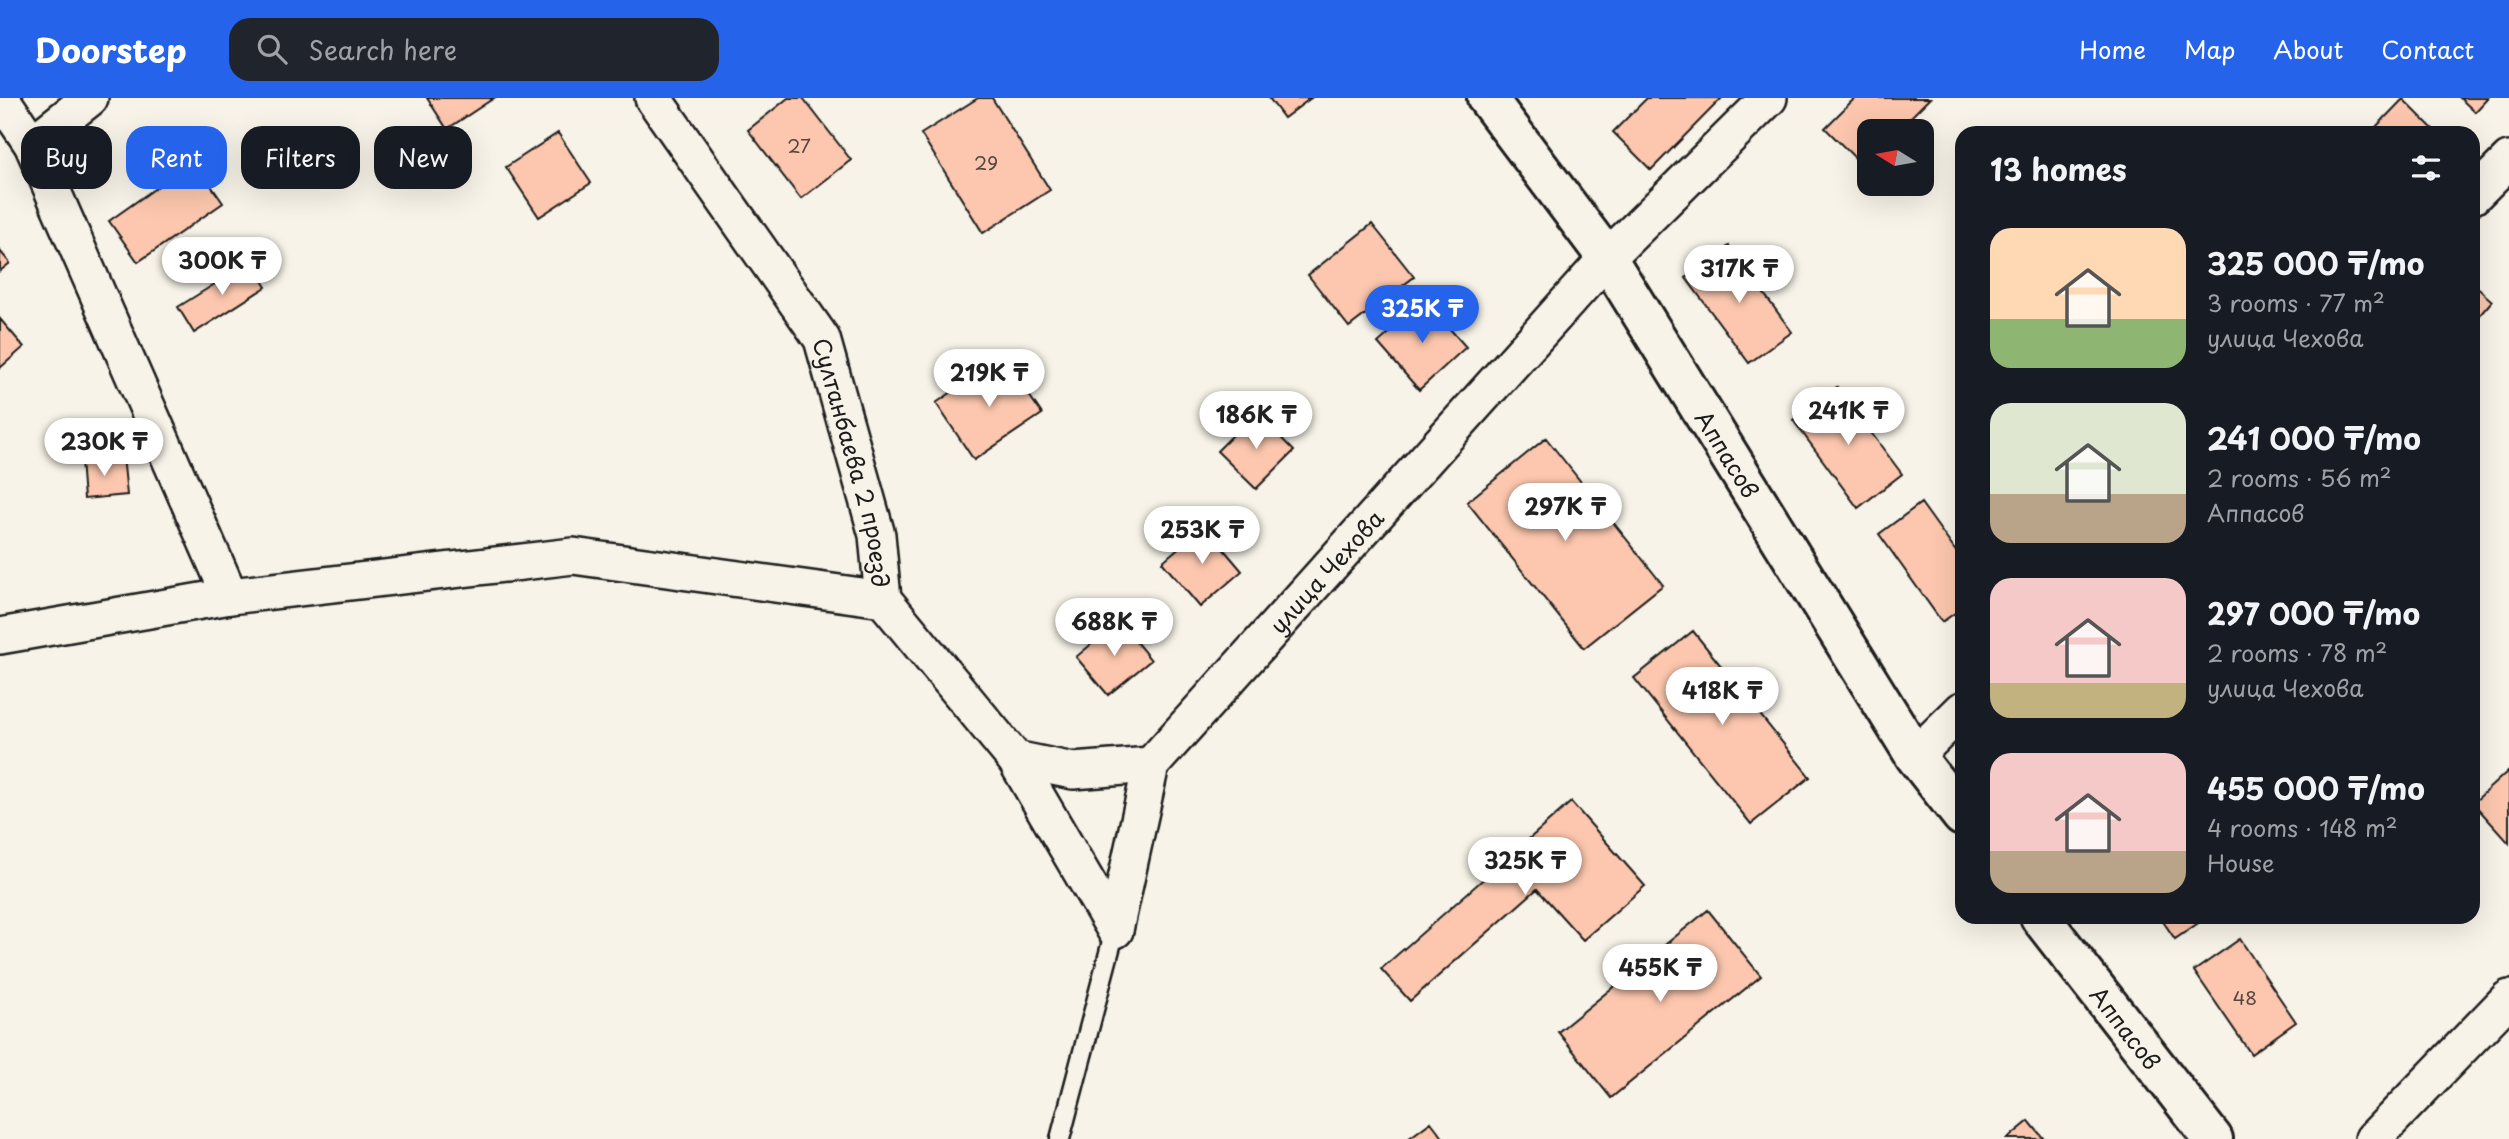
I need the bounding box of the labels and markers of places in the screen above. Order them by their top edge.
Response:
pin: 300K ₸ [165,238,279,297]
pin: 317K ₸ [1682,246,1796,305]
pin: 325K ₸ [1365,286,1479,345]
pin: 219K ₸ [932,350,1046,409]
pin: 241K ₸ [1791,388,1905,447]
pin: 186K ₸ [1199,392,1313,451]
pin: 230K ₸ [47,418,161,478]
pin: 297K ₸ [1508,484,1622,543]
pin: 253K ₸ [1145,506,1259,566]
pin: 688K ₸ [1057,598,1171,658]
pin: 418K ₸ [1665,668,1779,727]
pin: 325K ₸ [1468,838,1582,897]
pin: 455K ₸ [1603,944,1717,1004]

